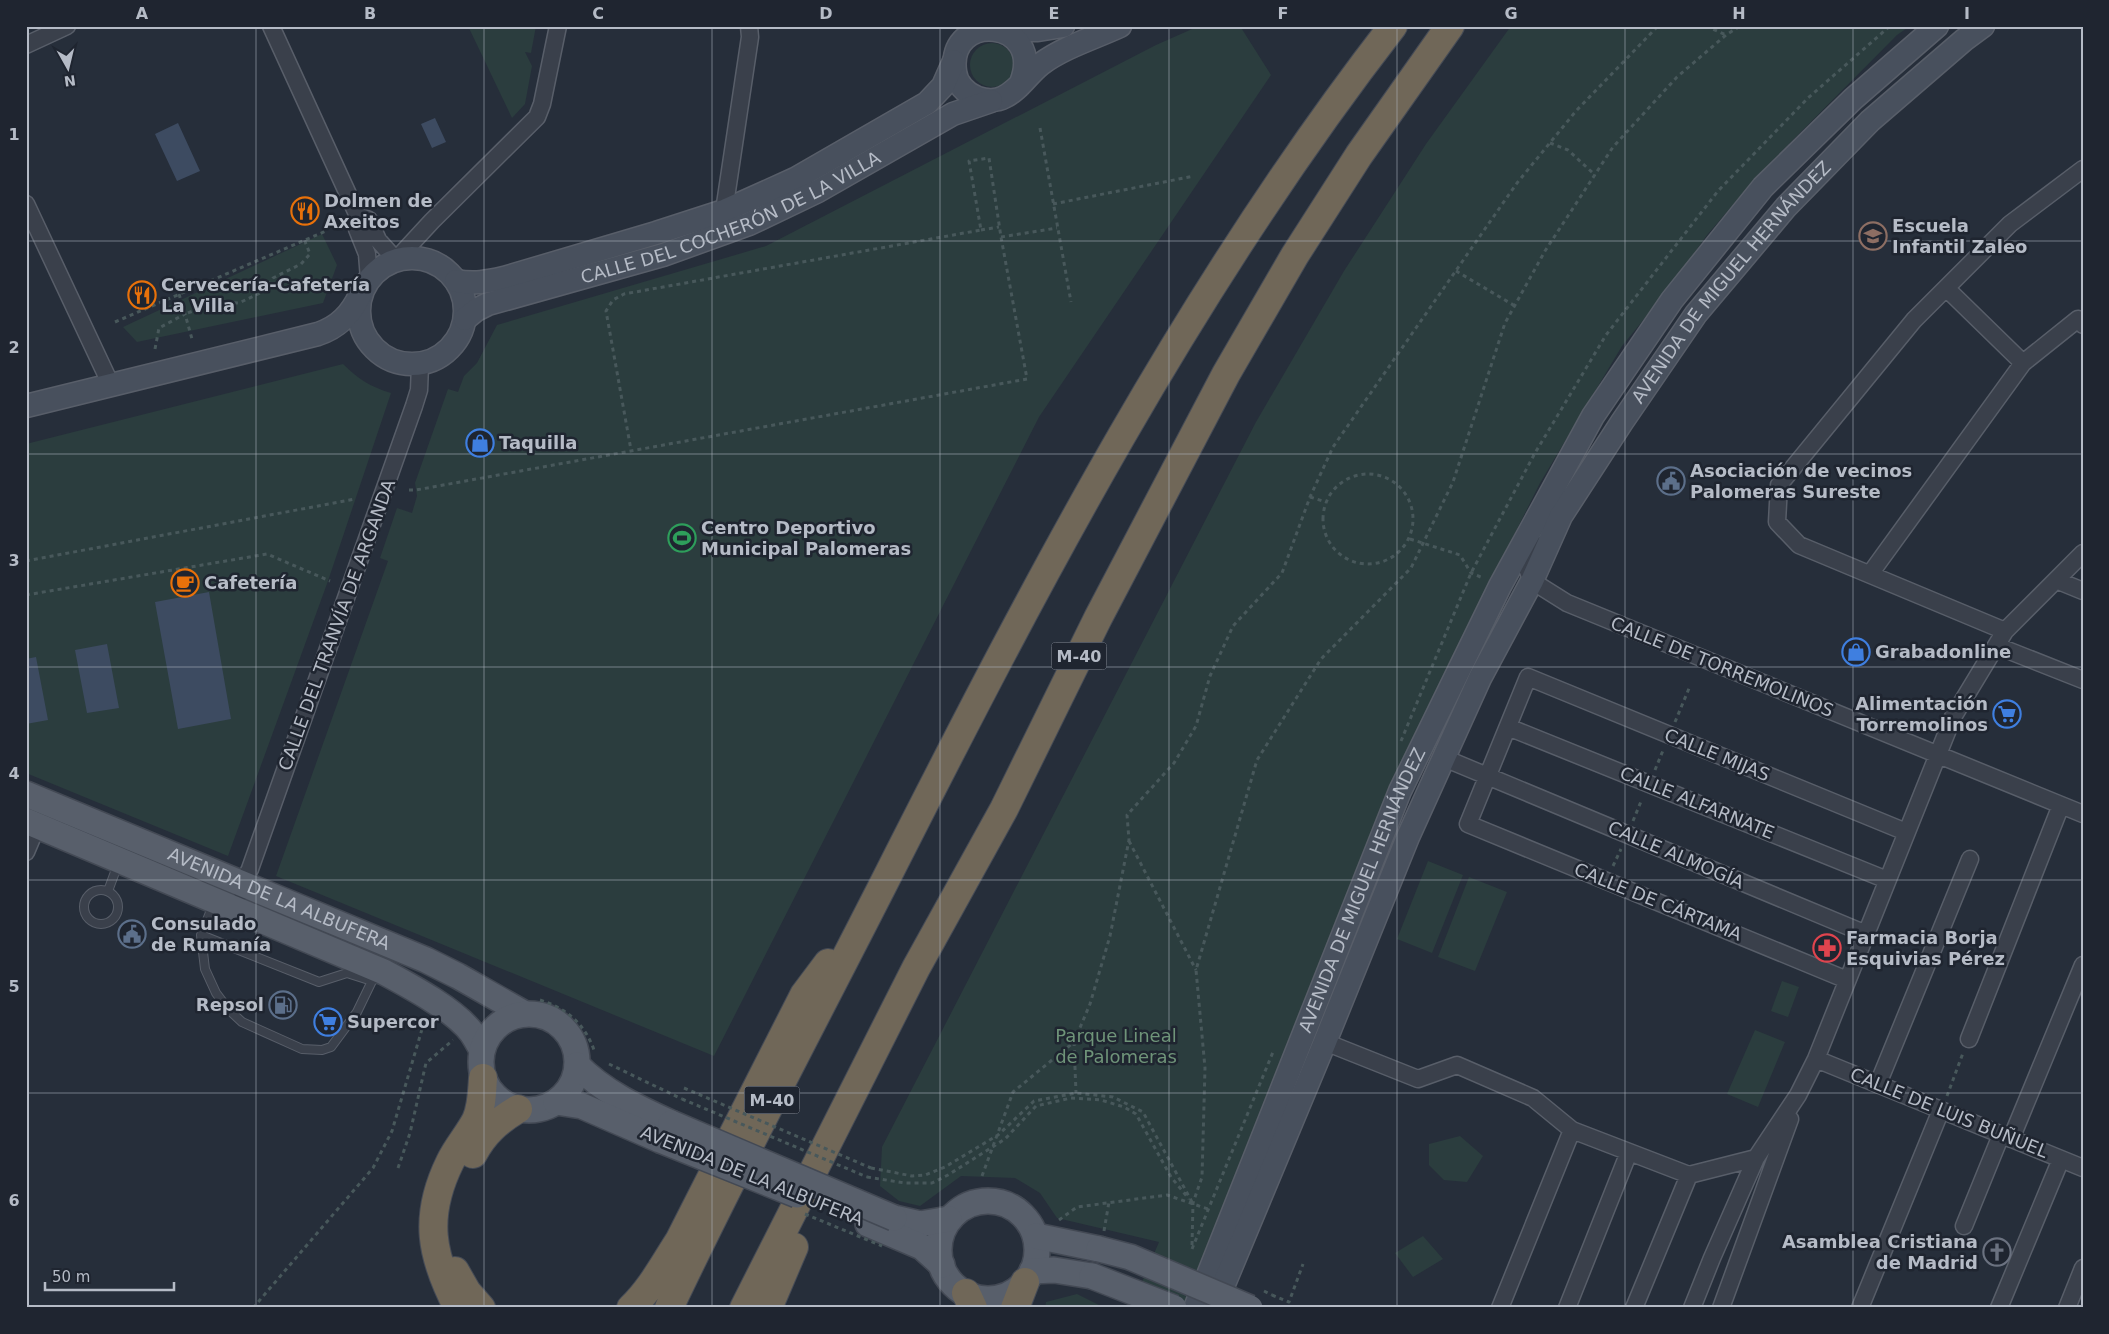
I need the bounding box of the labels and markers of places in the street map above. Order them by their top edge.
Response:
place label: Dolmen de Axeitos [324,190,433,232]
restaurant icon: Dolmen de Axeitos [290,196,320,226]
place label: Escuela Infantil Zaleo [1892,215,2027,257]
school or university icon: Escuela Infantil Zaleo [1858,221,1888,251]
place label: Cervecería-Cafetería La Villa [161,274,370,316]
restaurant icon: Cervecería-Cafetería La Villa [127,280,157,310]
shop icon: Taquilla [465,428,495,458]
place label: Taquilla [499,432,577,453]
place label: Asociación de vecinos Palomeras Sureste [1690,460,1912,502]
public building icon: Asociación de vecinos Palomeras Sureste [1656,466,1686,496]
place label: Centro Deportivo Municipal Palomeras [701,517,911,559]
sports icon: Centro Deportivo Municipal Palomeras [667,523,697,553]
cafe icon: Cafetería [170,568,200,598]
place label: Cafetería [204,572,297,593]
shop icon: Grabadonline [1841,637,1871,667]
place label: Grabadonline [1875,641,2011,662]
place label: Alimentación Torremolinos [1855,693,1988,735]
supermarket icon: Alimentación Torremolinos [1992,699,2022,729]
place label: Consulado de Rumanía [151,913,271,955]
public building icon: Consulado de Rumanía [117,919,147,949]
place label: Farmacia Borja Esquivias Pérez [1846,927,2005,969]
pharmacy icon: Farmacia Borja Esquivias Pérez [1812,933,1842,963]
fuel station icon: Repsol [268,990,298,1020]
place label: Repsol [196,994,264,1015]
supermarket icon: Supercor [313,1007,343,1037]
place label: Supercor [347,1011,439,1032]
place label: Asamblea Cristiana de Madrid [1782,1231,1978,1273]
church icon: Asamblea Cristiana de Madrid [1982,1237,2012,1267]

